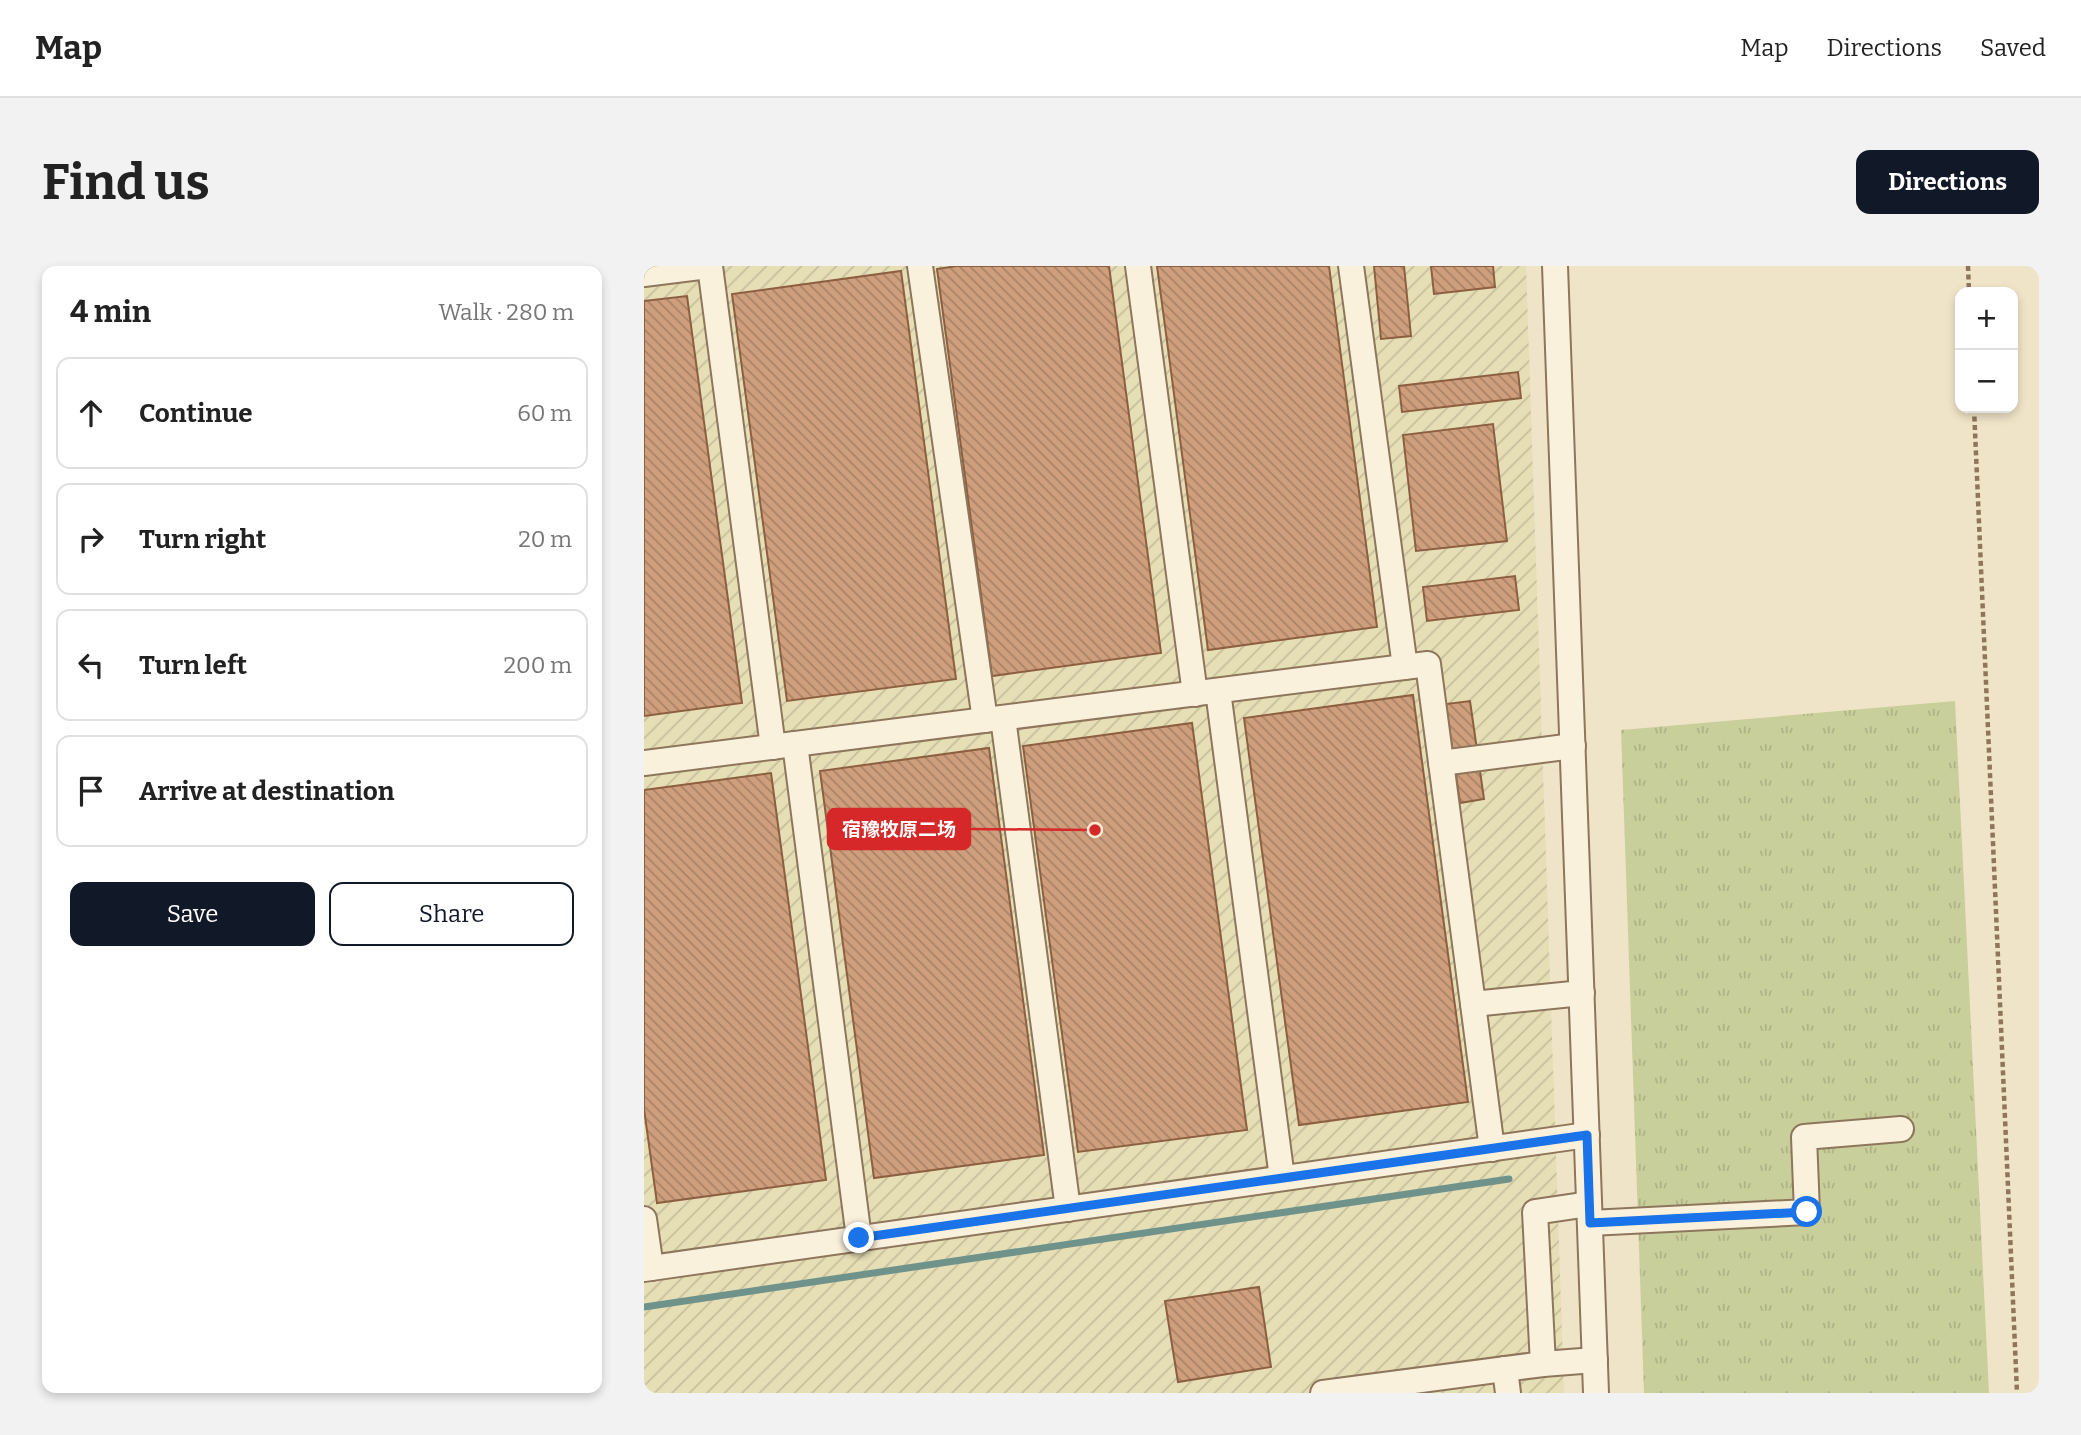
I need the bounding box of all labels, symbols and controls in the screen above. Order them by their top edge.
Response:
text: Map [35,28,102,68]
text: Map [1740,34,1789,62]
text: Directions [1827,34,1942,62]
text: Saved [1980,34,2046,62]
button: Directions [1856,150,2039,214]
text: Find us [42,153,210,212]
map controls [1955,287,2018,413]
button: + [1955,287,2018,350]
text: 4 min [70,294,151,330]
text: Walk · 280 m [438,298,574,326]
button: − [1955,350,2018,413]
icon: ahead [72,394,110,432]
text: Continue [139,398,253,429]
text: 60 m [517,399,572,427]
icon: right [72,520,110,558]
text: Turn right [139,524,266,555]
text: 20 m [518,525,572,553]
icon: left [72,646,110,684]
text: Turn left [139,650,247,681]
text: 200 m [503,651,572,679]
icon: arrive [72,772,110,810]
text: Arrive at destination [139,776,394,807]
callout: 宿豫牧原二场 [828,809,970,849]
text: 宿豫牧原二场 [842,818,956,841]
button: Save [70,882,315,946]
button: Share [329,882,574,946]
route start [1791,1196,1822,1227]
route end [843,1222,874,1253]

